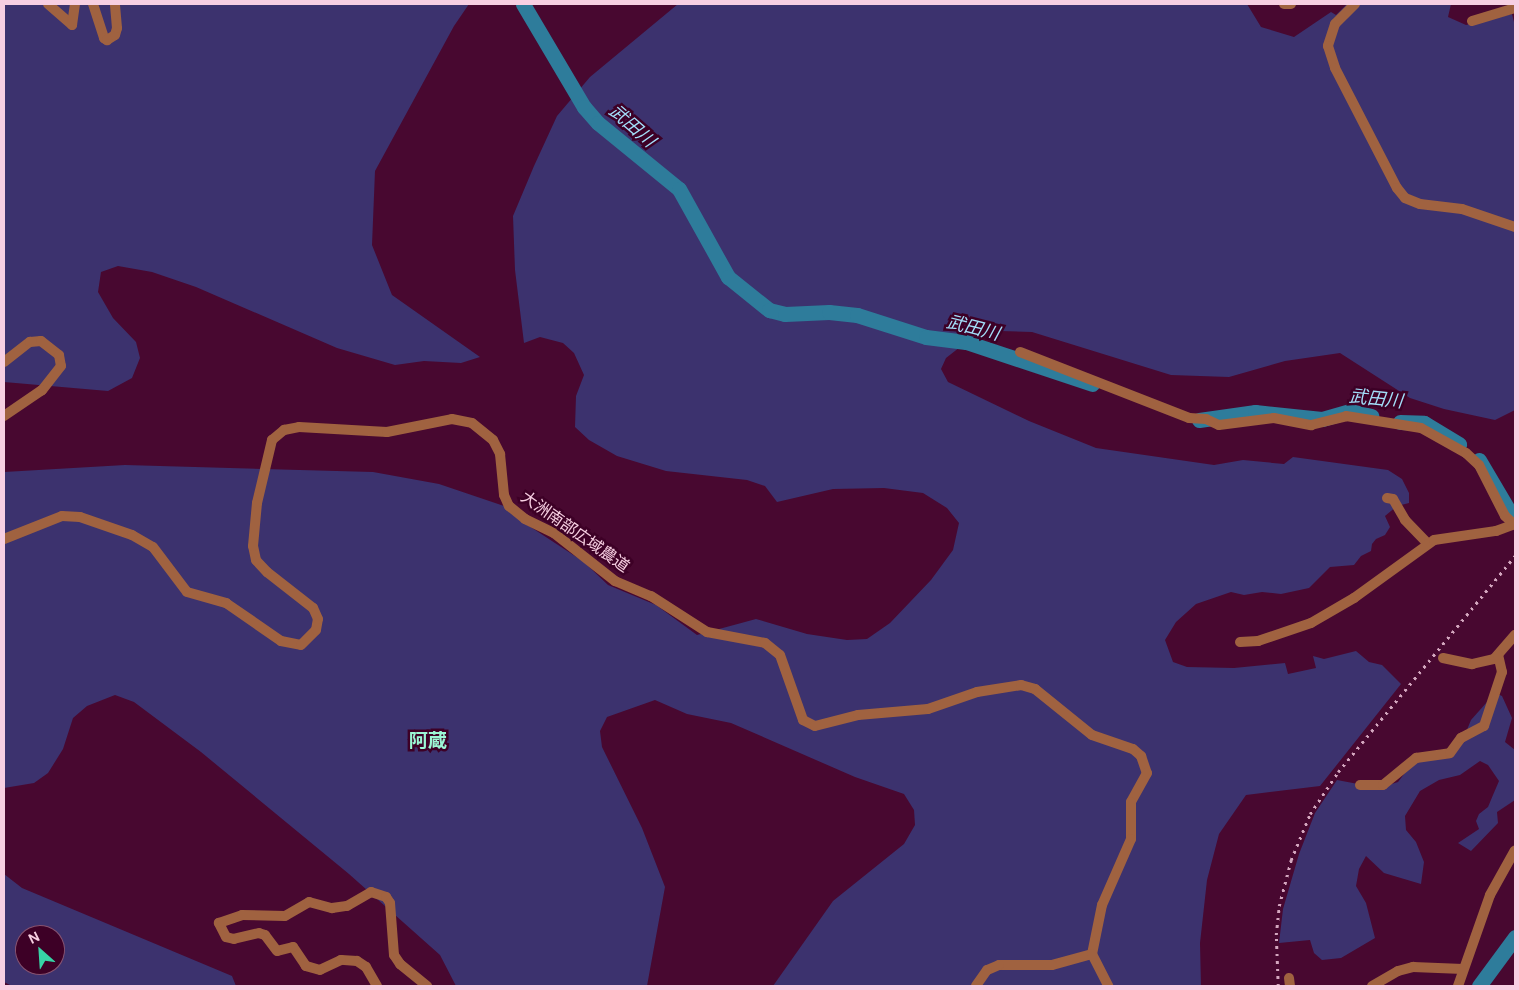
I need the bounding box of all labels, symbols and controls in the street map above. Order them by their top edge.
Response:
water label: 武田川 [605,100,659,152]
water label: 武田川 [944,311,1002,345]
water label: 武田川 [1348,385,1404,413]
street label: 大洲南部広域農道 [517,487,633,577]
district label: 阿蔵 [409,730,447,752]
north arrow [15,925,65,975]
text: N [25,927,42,948]

